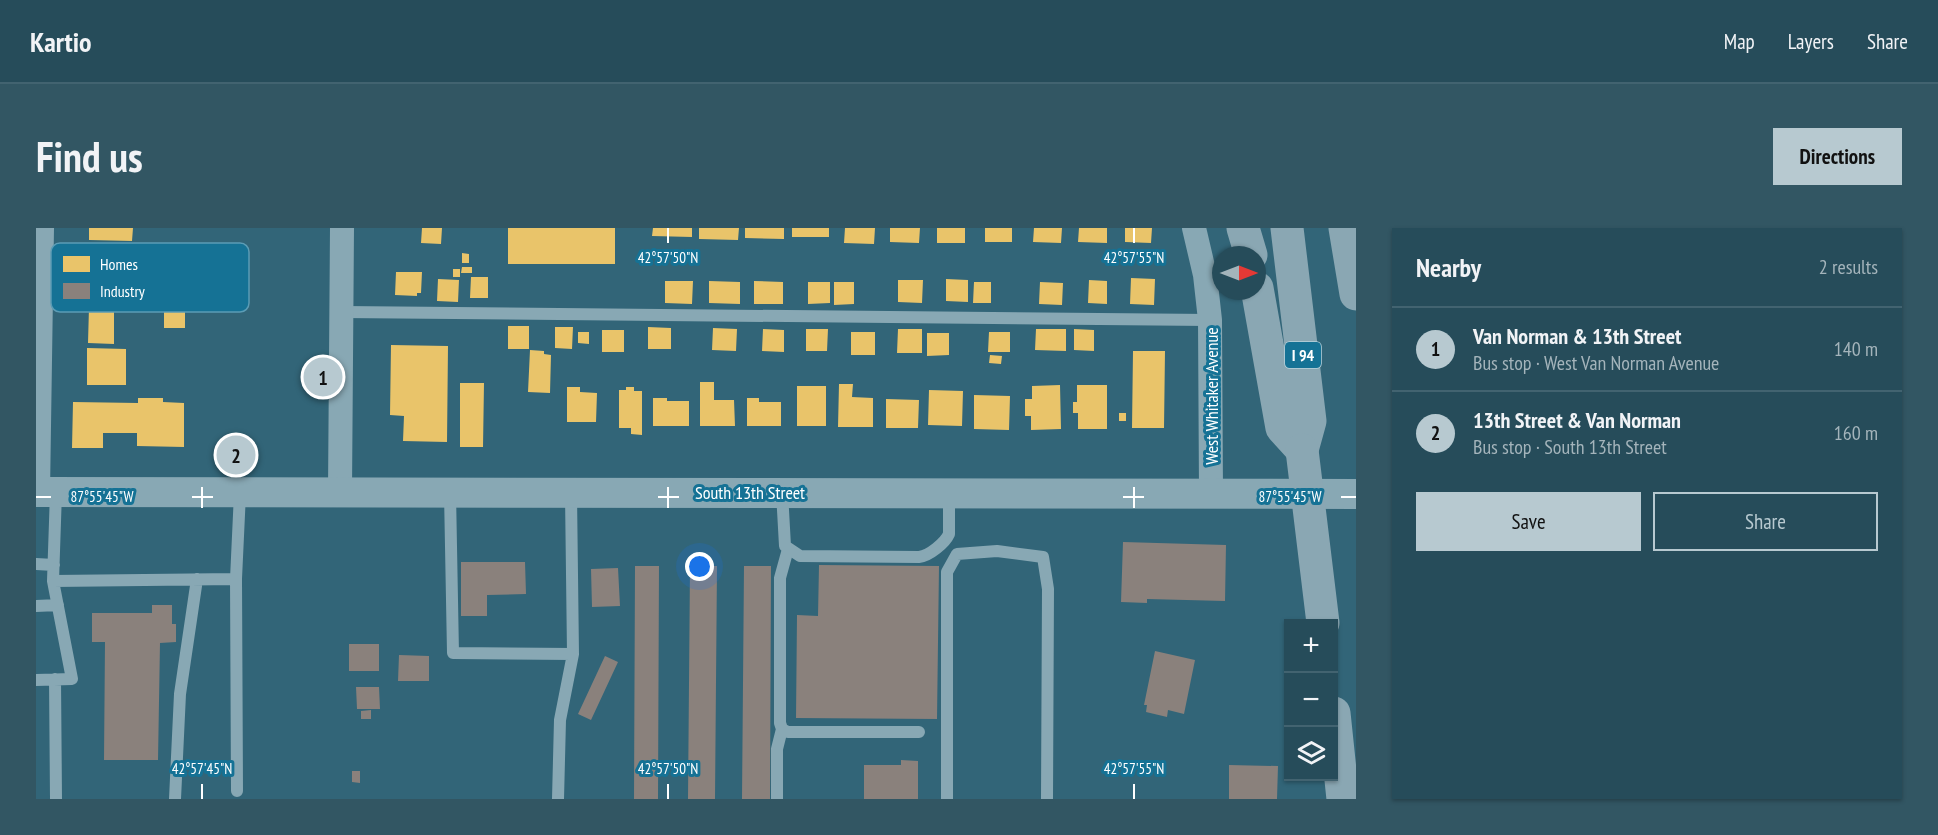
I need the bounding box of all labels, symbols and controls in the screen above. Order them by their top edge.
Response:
text: Kartio [30,23,92,60]
text: Map [1724,28,1755,55]
text: Layers [1788,28,1834,55]
text: Share [1867,28,1908,55]
button: Directions [1773,128,1902,185]
text: Find us [36,129,143,184]
legend [51,243,249,312]
north arrow [1212,246,1266,300]
text: 42°57'50"N [638,248,698,267]
text: 42°57'55"N [1104,248,1164,267]
text: Nearby [1416,251,1481,284]
text: Homes [100,254,138,274]
text: 2 results [1819,254,1878,280]
text: Industry [100,281,145,301]
text: Van Norman & 13th Street [1473,322,1682,350]
street label: West Whitaker Avenue [1200,327,1223,465]
text: 1 [1431,336,1440,362]
text: 140 m [1834,336,1878,362]
road number: I 94 [1285,342,1321,368]
text: Bus stop · West Van Norman Avenue [1473,350,1719,376]
pin: 1 [304,354,342,400]
text: 13th Street & Van Norman [1473,406,1681,434]
text: 2 [1431,420,1440,446]
text: 160 m [1834,420,1878,446]
pin: 2 [216,432,256,478]
text: Bus stop · South 13th Street [1473,434,1667,460]
street label: South 13th Street [695,481,805,504]
text: 87°55'45"W [70,487,134,506]
text: 87°55'45"W [1258,487,1322,506]
button: Save [1416,492,1641,551]
button: Share [1653,492,1878,551]
your location [685,552,714,581]
map controls [1284,619,1338,781]
button: + [1284,619,1338,673]
button: − [1284,673,1338,727]
button: layers [1284,727,1338,781]
text: 42°57'45"N [172,759,232,778]
text: 42°57'50"N [638,759,698,778]
text: 42°57'55"N [1104,759,1164,778]

